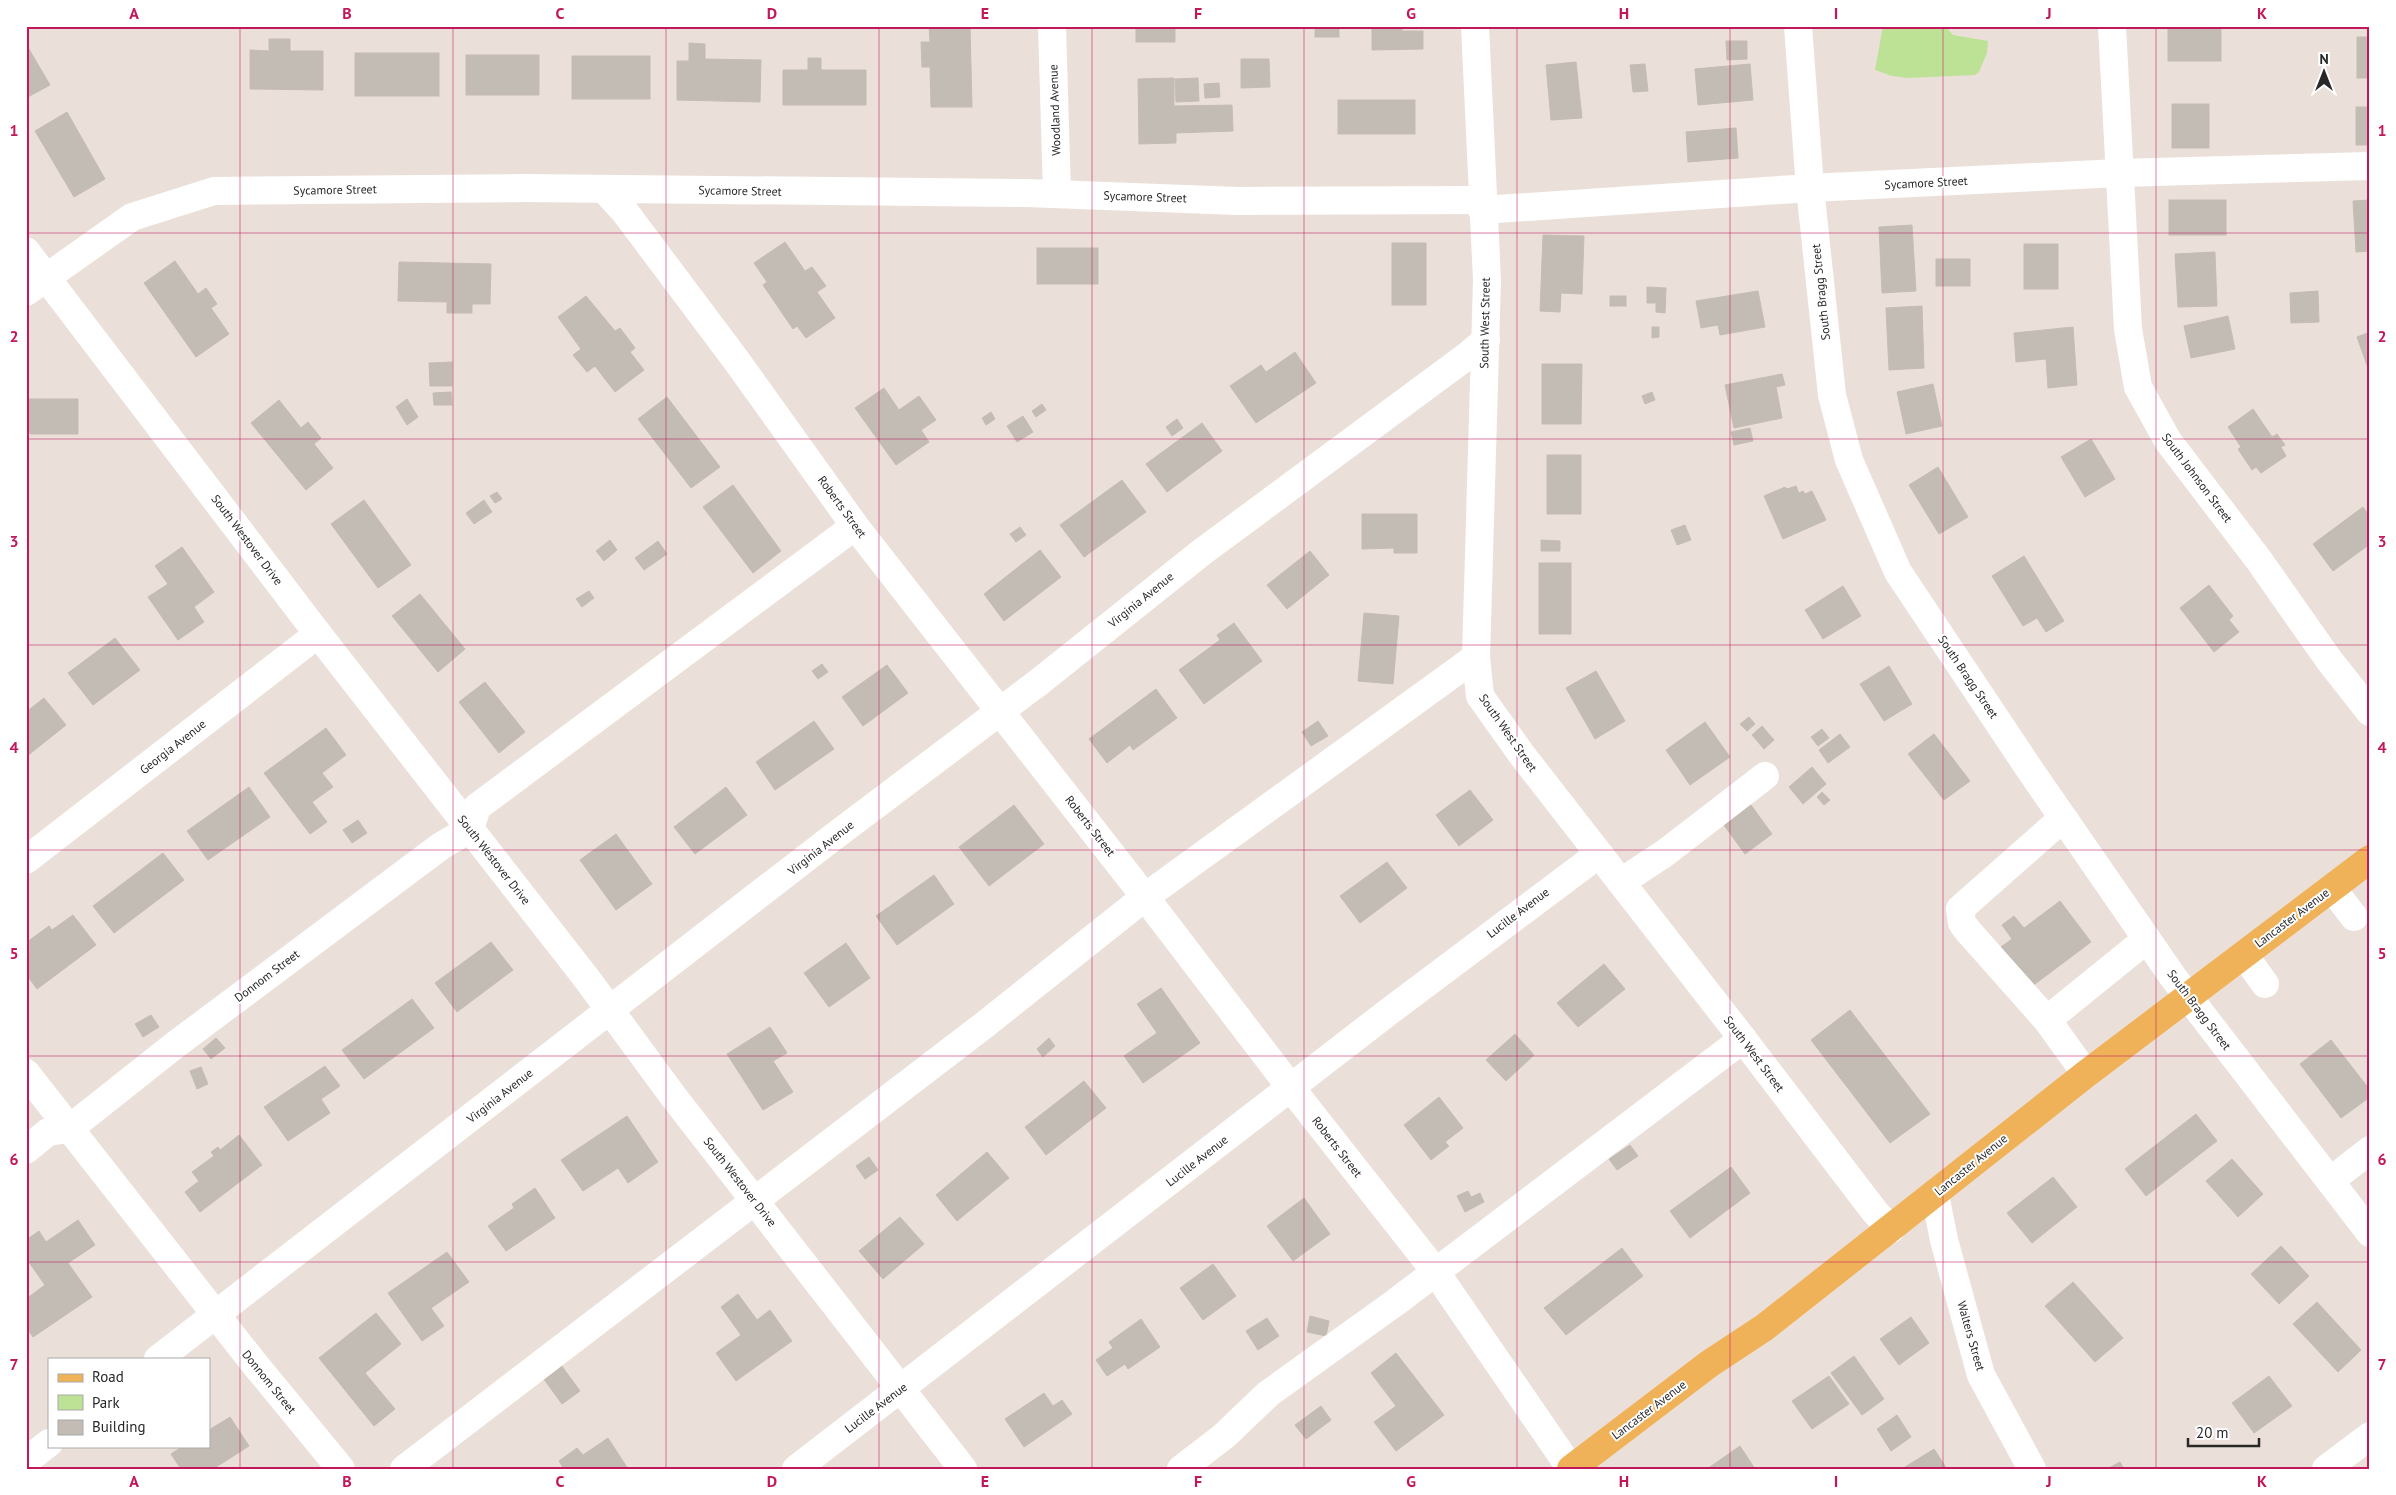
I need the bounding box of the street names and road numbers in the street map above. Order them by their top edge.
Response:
street label: Woodland Avenue [1045,64,1064,156]
street label: Sycamore Street [1884,173,1968,192]
street label: Sycamore Street [293,181,377,198]
street label: Sycamore Street [698,182,782,199]
street label: Sycamore Street [1103,188,1187,205]
street label: South Bragg Street [1808,243,1833,341]
street label: South West Street [1476,277,1493,369]
street label: South Johnson Street [2159,430,2236,525]
street label: Roberts Street [815,473,870,541]
street label: South Westover Drive [208,491,286,588]
street label: Virginia Avenue [1104,569,1176,631]
street label: South Bragg Street [1935,632,2002,721]
street label: South West Street [1476,691,1541,774]
street label: Georgia Avenue [137,716,209,777]
street label: Roberts Street [1062,792,1119,859]
street label: South Westover Drive [455,812,534,907]
street label: Virginia Avenue [784,817,857,879]
street label: Lucille Avenue [1483,884,1552,941]
street label: Lancaster Avenue [2252,885,2332,950]
street label: Donnom Street [231,946,302,1005]
street label: South Bragg Street [2164,966,2235,1053]
street label: South West Street [1721,1013,1788,1095]
street label: Virginia Avenue [463,1065,536,1127]
street label: Roberts Street [1309,1113,1366,1180]
street label: Lancaster Avenue [1931,1131,2010,1199]
street label: Lucille Avenue [1163,1132,1231,1189]
street label: South Westover Drive [701,1134,780,1229]
street label: Walters Street [1954,1299,1989,1372]
street label: Donnom Street [239,1347,300,1416]
street label: Lancaster Avenue [1609,1377,1689,1442]
street label: Lucille Avenue [841,1379,910,1436]

